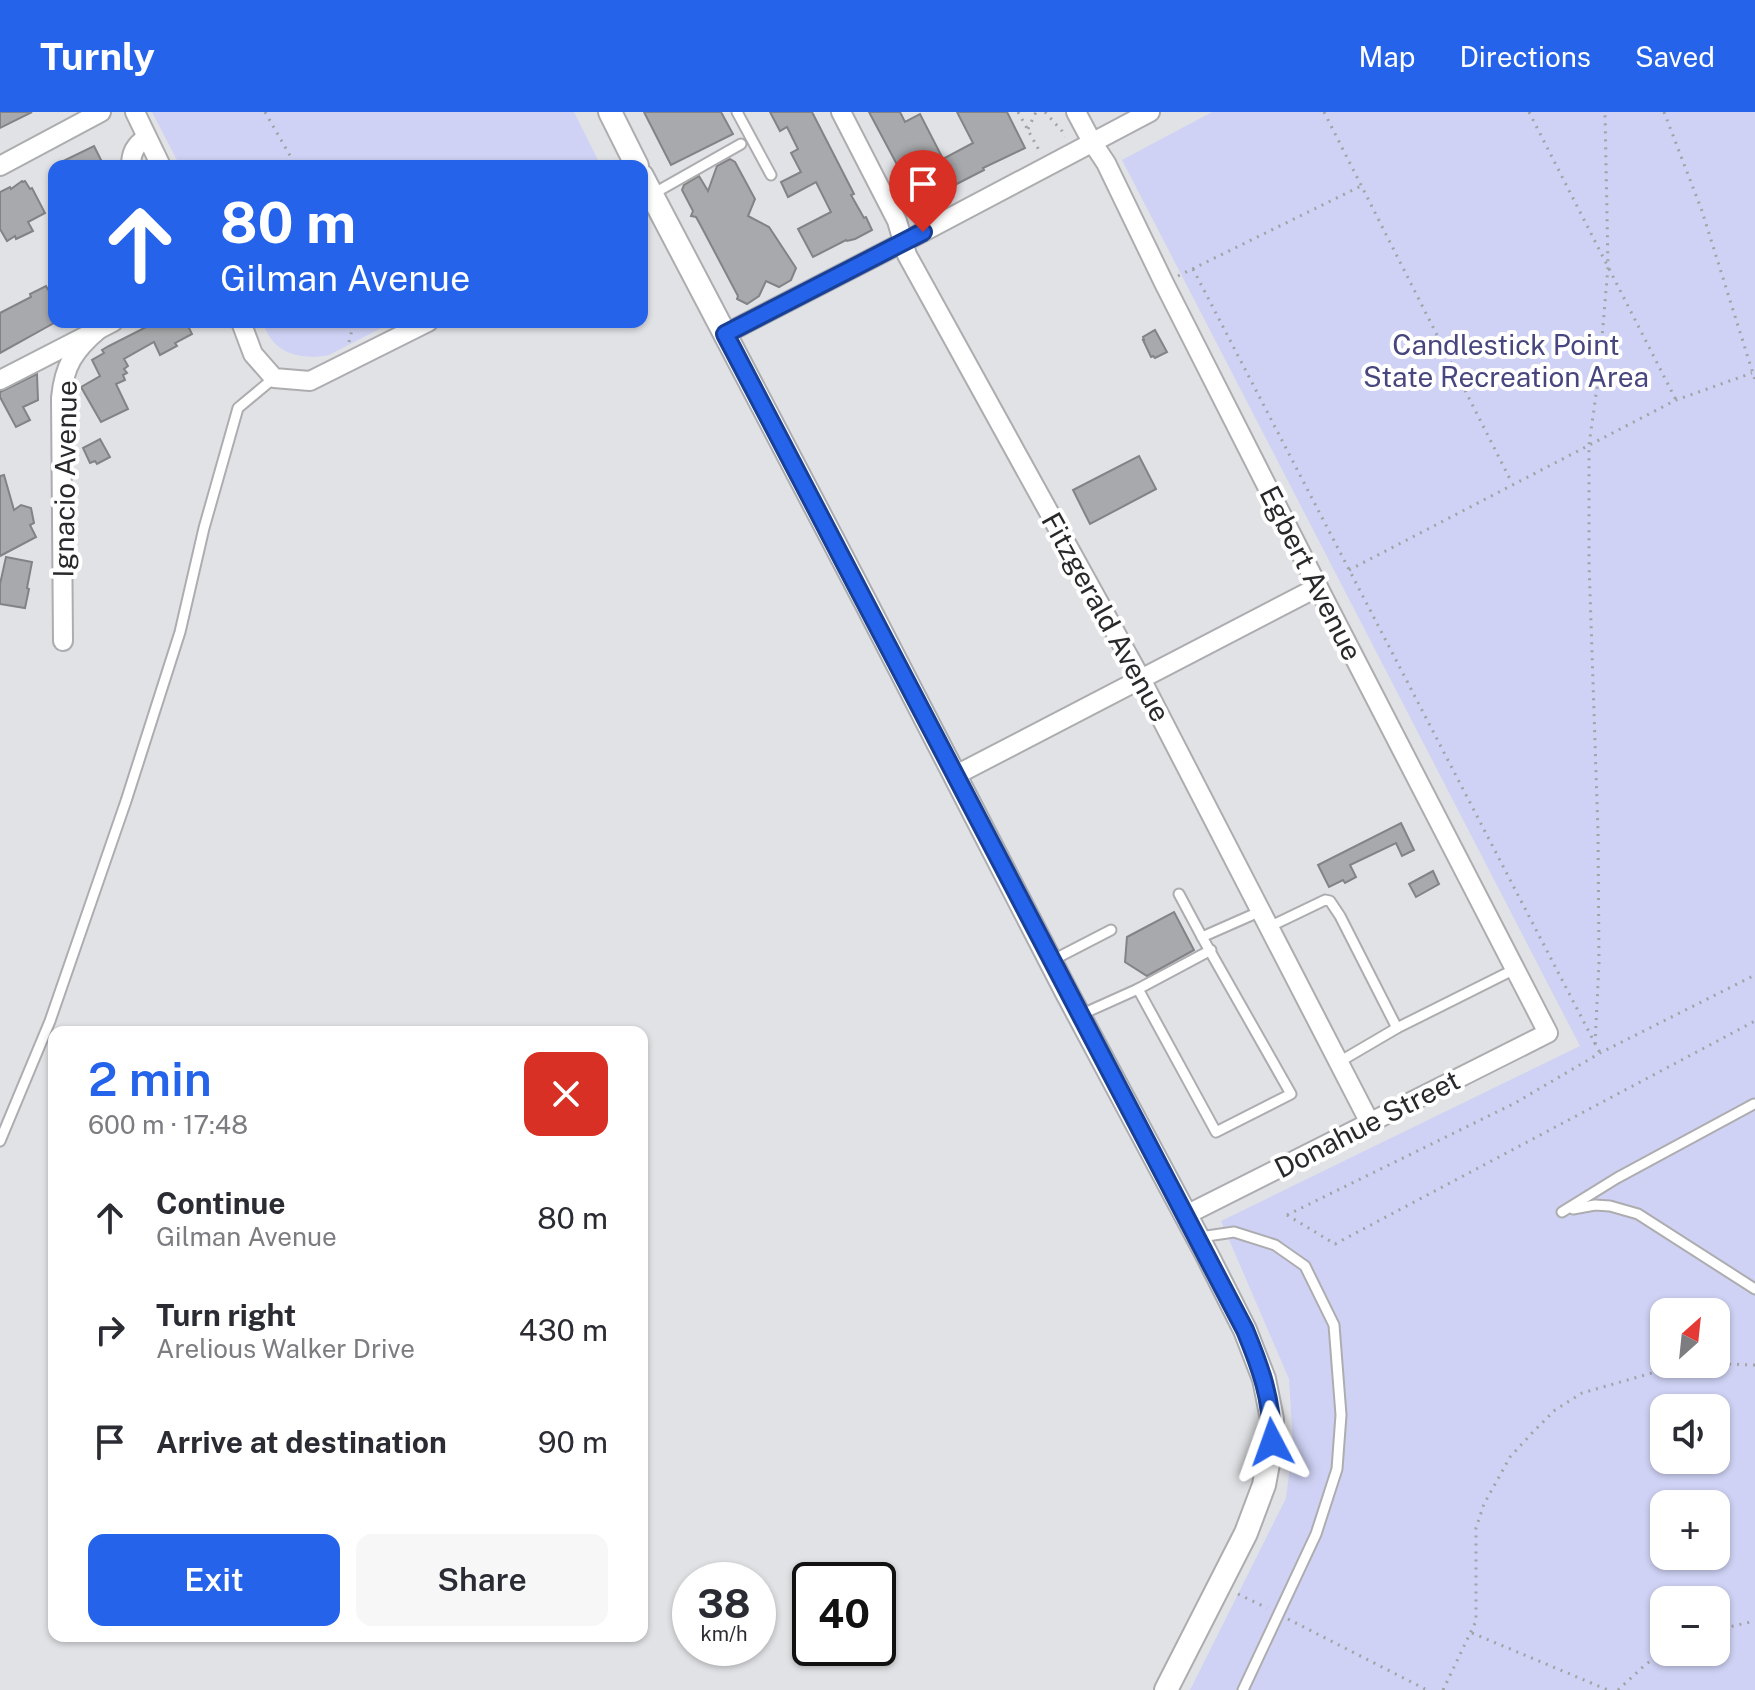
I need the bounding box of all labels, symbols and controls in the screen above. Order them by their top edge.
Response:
text: Turnly [40,34,155,79]
text: Map [1359,40,1415,73]
text: Directions [1459,40,1591,73]
text: Saved [1635,40,1715,73]
pin [889,150,957,232]
icon: arrive [901,162,945,206]
text: 80 m [220,190,356,256]
icon: ahead [88,192,192,296]
text: Gilman Avenue [220,257,470,299]
park label: Candlestick Point State Recreation Area [1363,328,1649,393]
street label: Ignacio Avenue [46,380,83,578]
street label: Egbert Avenue [1253,480,1370,666]
street label: Fitzgerald Avenue [1035,506,1178,727]
text: 2 min [88,1050,212,1107]
button: close [524,1052,608,1136]
street label: Donahue Street [1269,1063,1465,1184]
text: 600 m · 17:48 [88,1109,248,1140]
text: Continue [156,1185,286,1221]
icon: ahead [88,1196,132,1240]
text: 80 m [537,1200,608,1236]
text: Gilman Avenue [156,1221,337,1252]
text: Turn right [156,1297,296,1333]
north arrow [1650,1298,1730,1378]
map controls [1650,1298,1730,1666]
icon: right [88,1308,132,1352]
text: 430 m [519,1312,608,1348]
text: Arelious Walker Drive [156,1333,415,1364]
button: sound [1650,1394,1730,1474]
position arrow [1230,1400,1314,1484]
icon: arrive [88,1420,132,1464]
text: Arrive at destination [156,1424,447,1460]
text: 90 m [538,1424,608,1460]
button: + [1650,1490,1730,1570]
button: Exit [88,1534,340,1626]
button: Share [356,1534,608,1626]
speed limit sign: 40 [792,1562,896,1666]
text: 38 [697,1580,751,1627]
button: − [1650,1586,1730,1666]
text: km/h [700,1622,748,1646]

